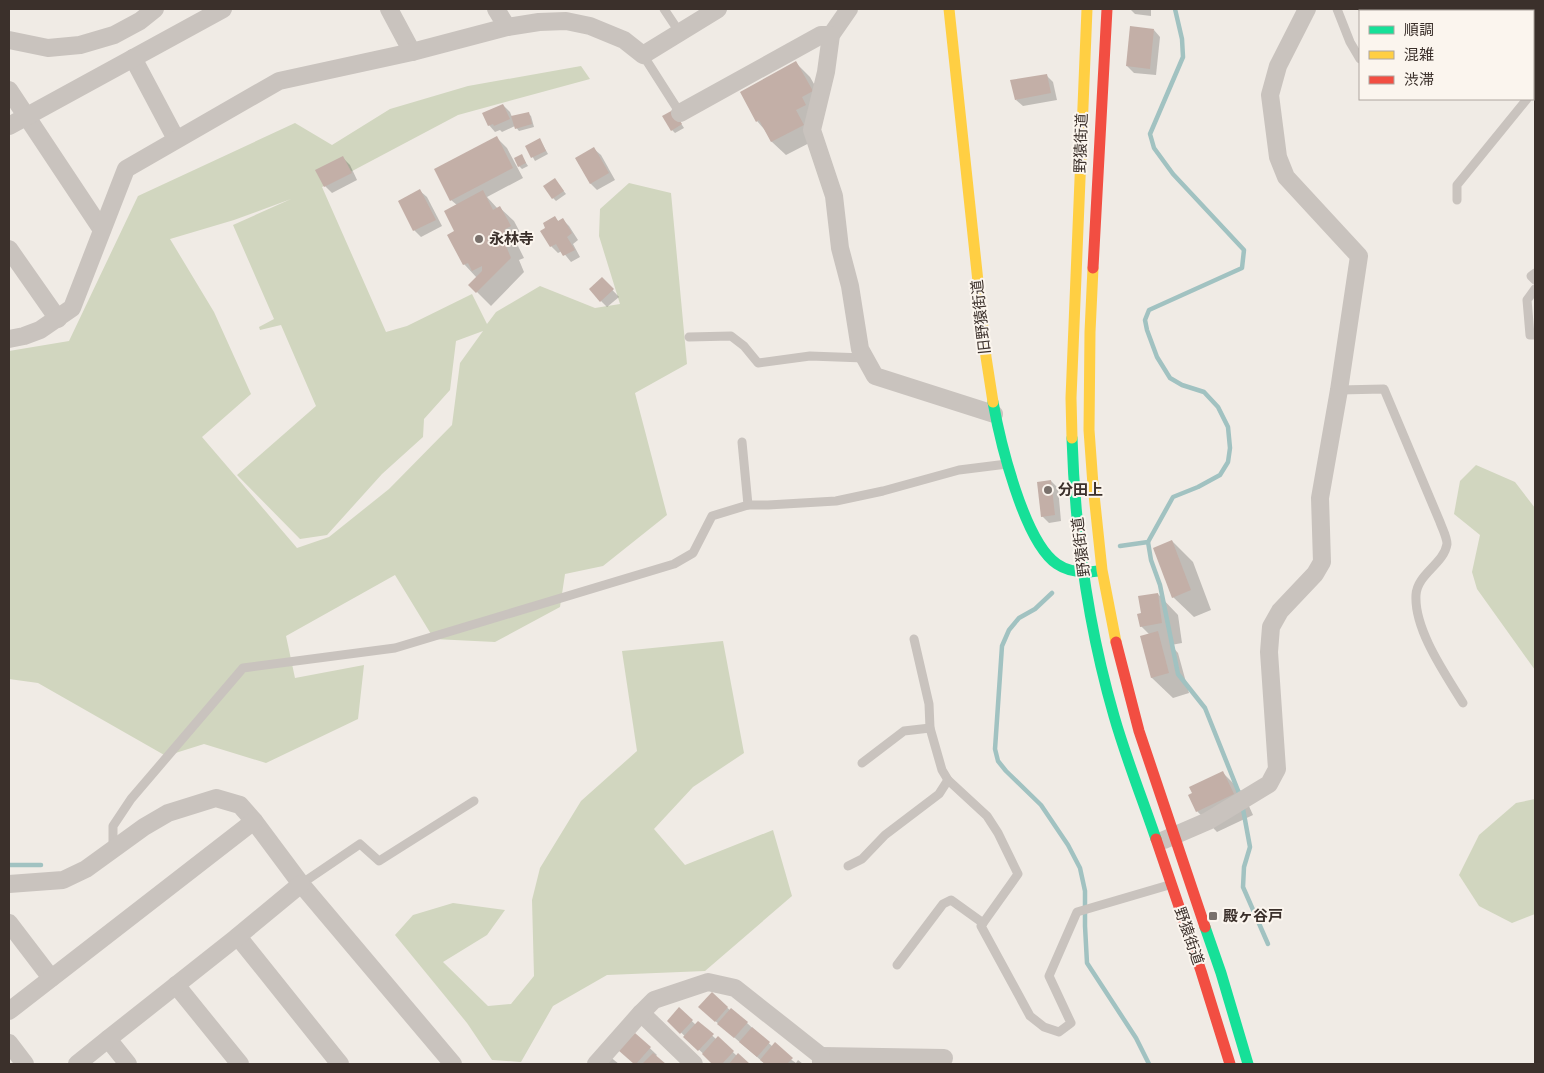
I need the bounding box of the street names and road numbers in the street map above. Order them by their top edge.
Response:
street label: 野猿街道 [1072,113,1090,173]
street label: 旧野猿街道 [969,279,993,355]
street label: 野猿街道 [1069,516,1093,578]
street label: 野猿街道 [1172,905,1206,967]

